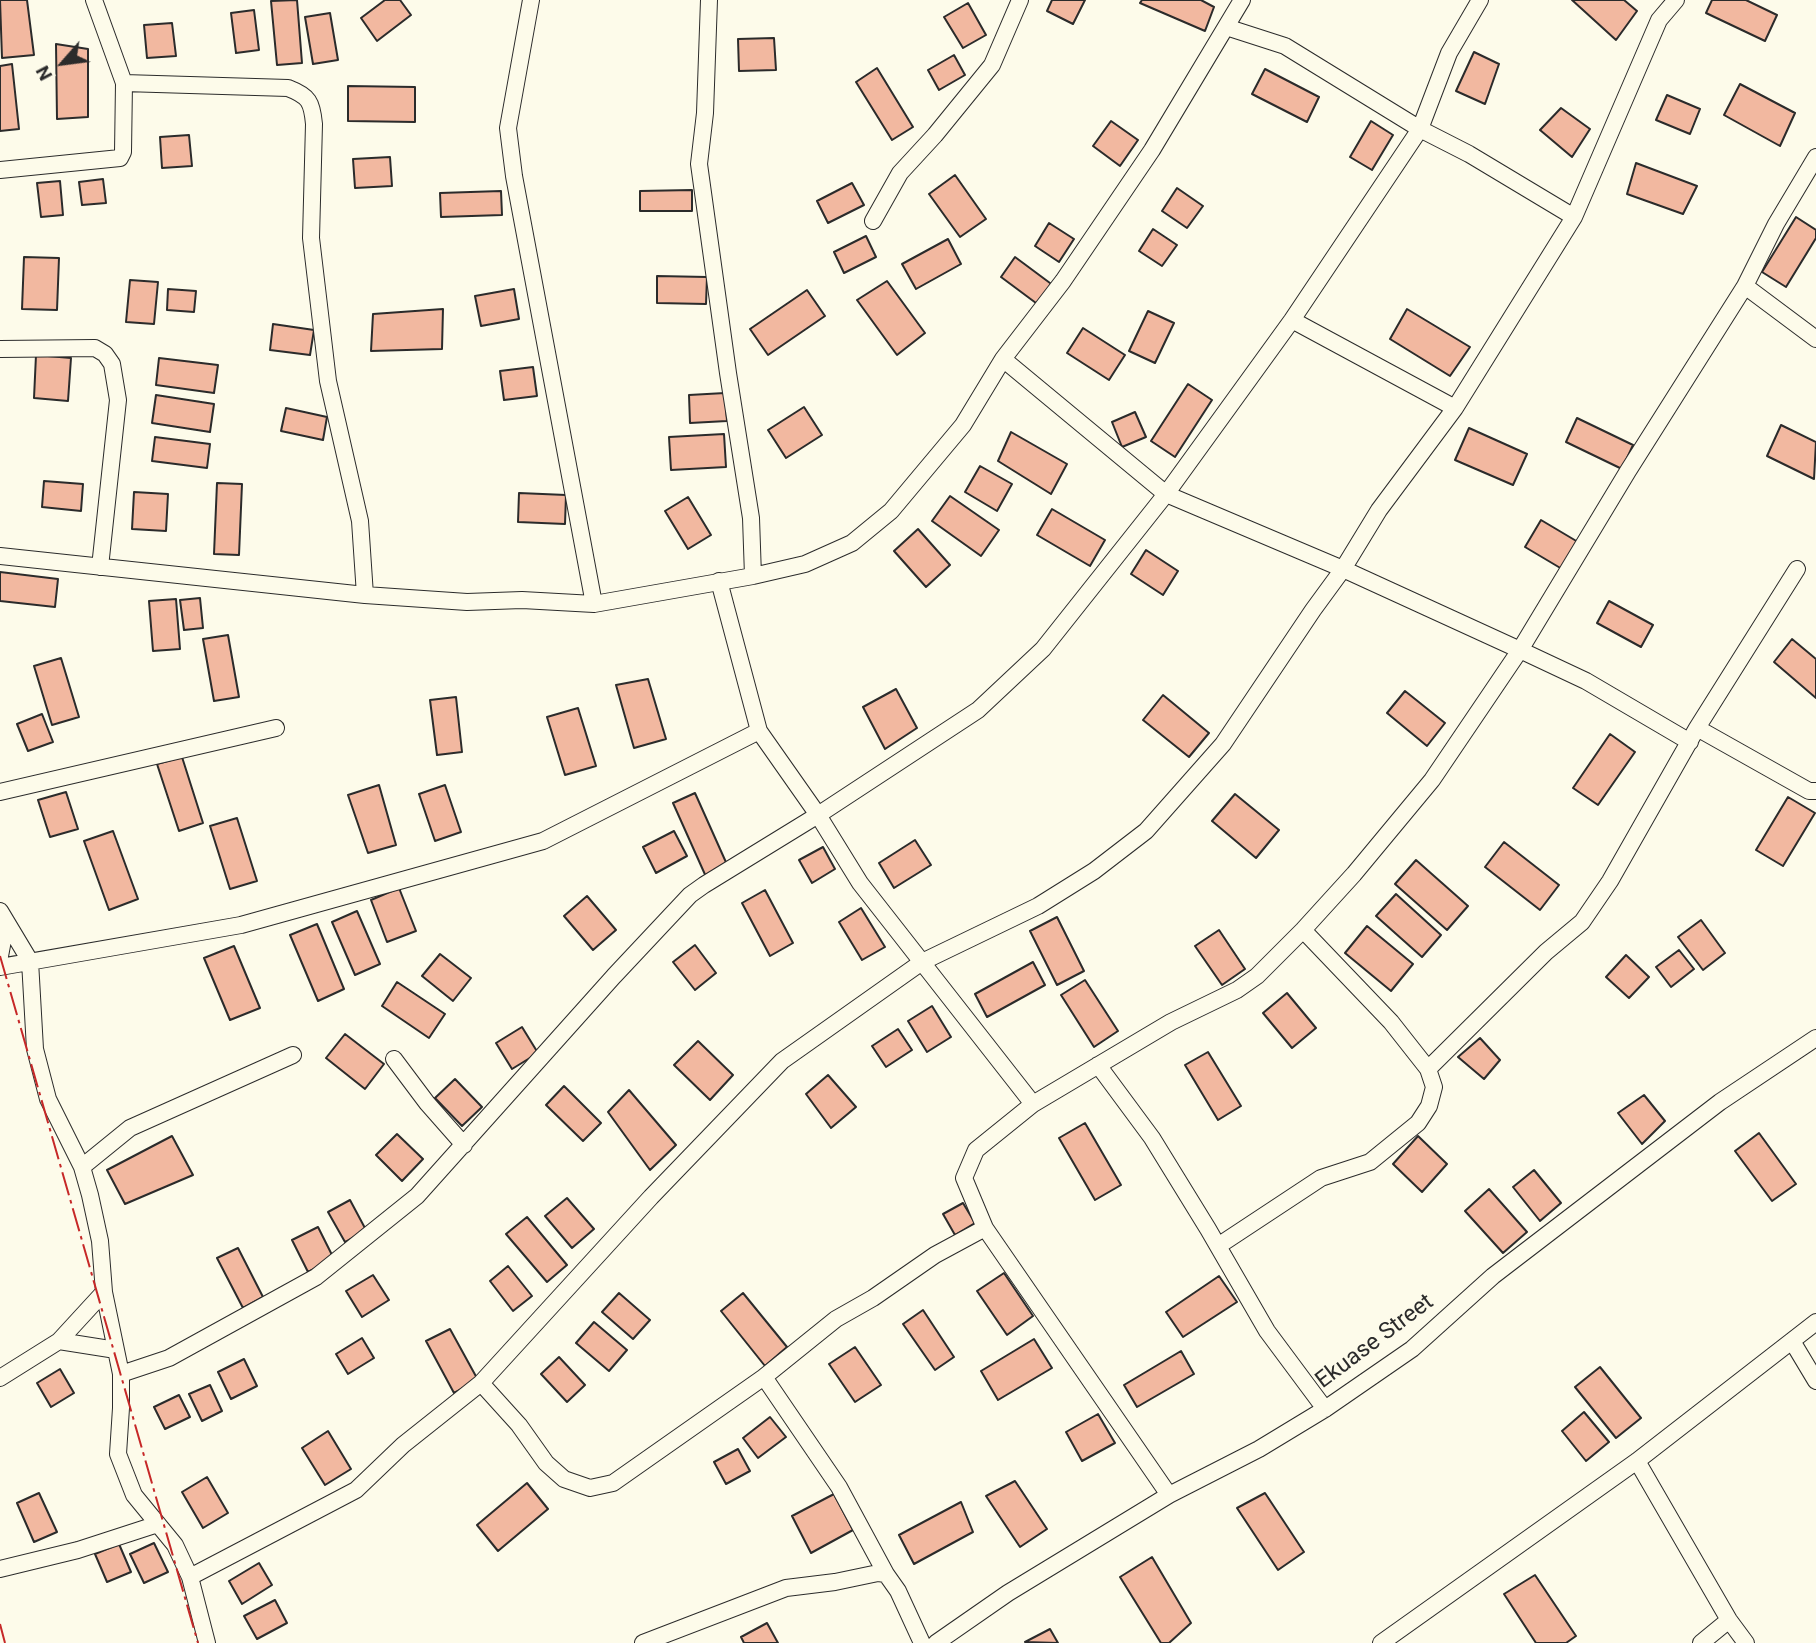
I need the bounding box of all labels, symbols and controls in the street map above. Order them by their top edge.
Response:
north arrow [28,28,98,98]
text: N [31,62,57,84]
street label: Ekuase Street [1311,1289,1439,1395]

